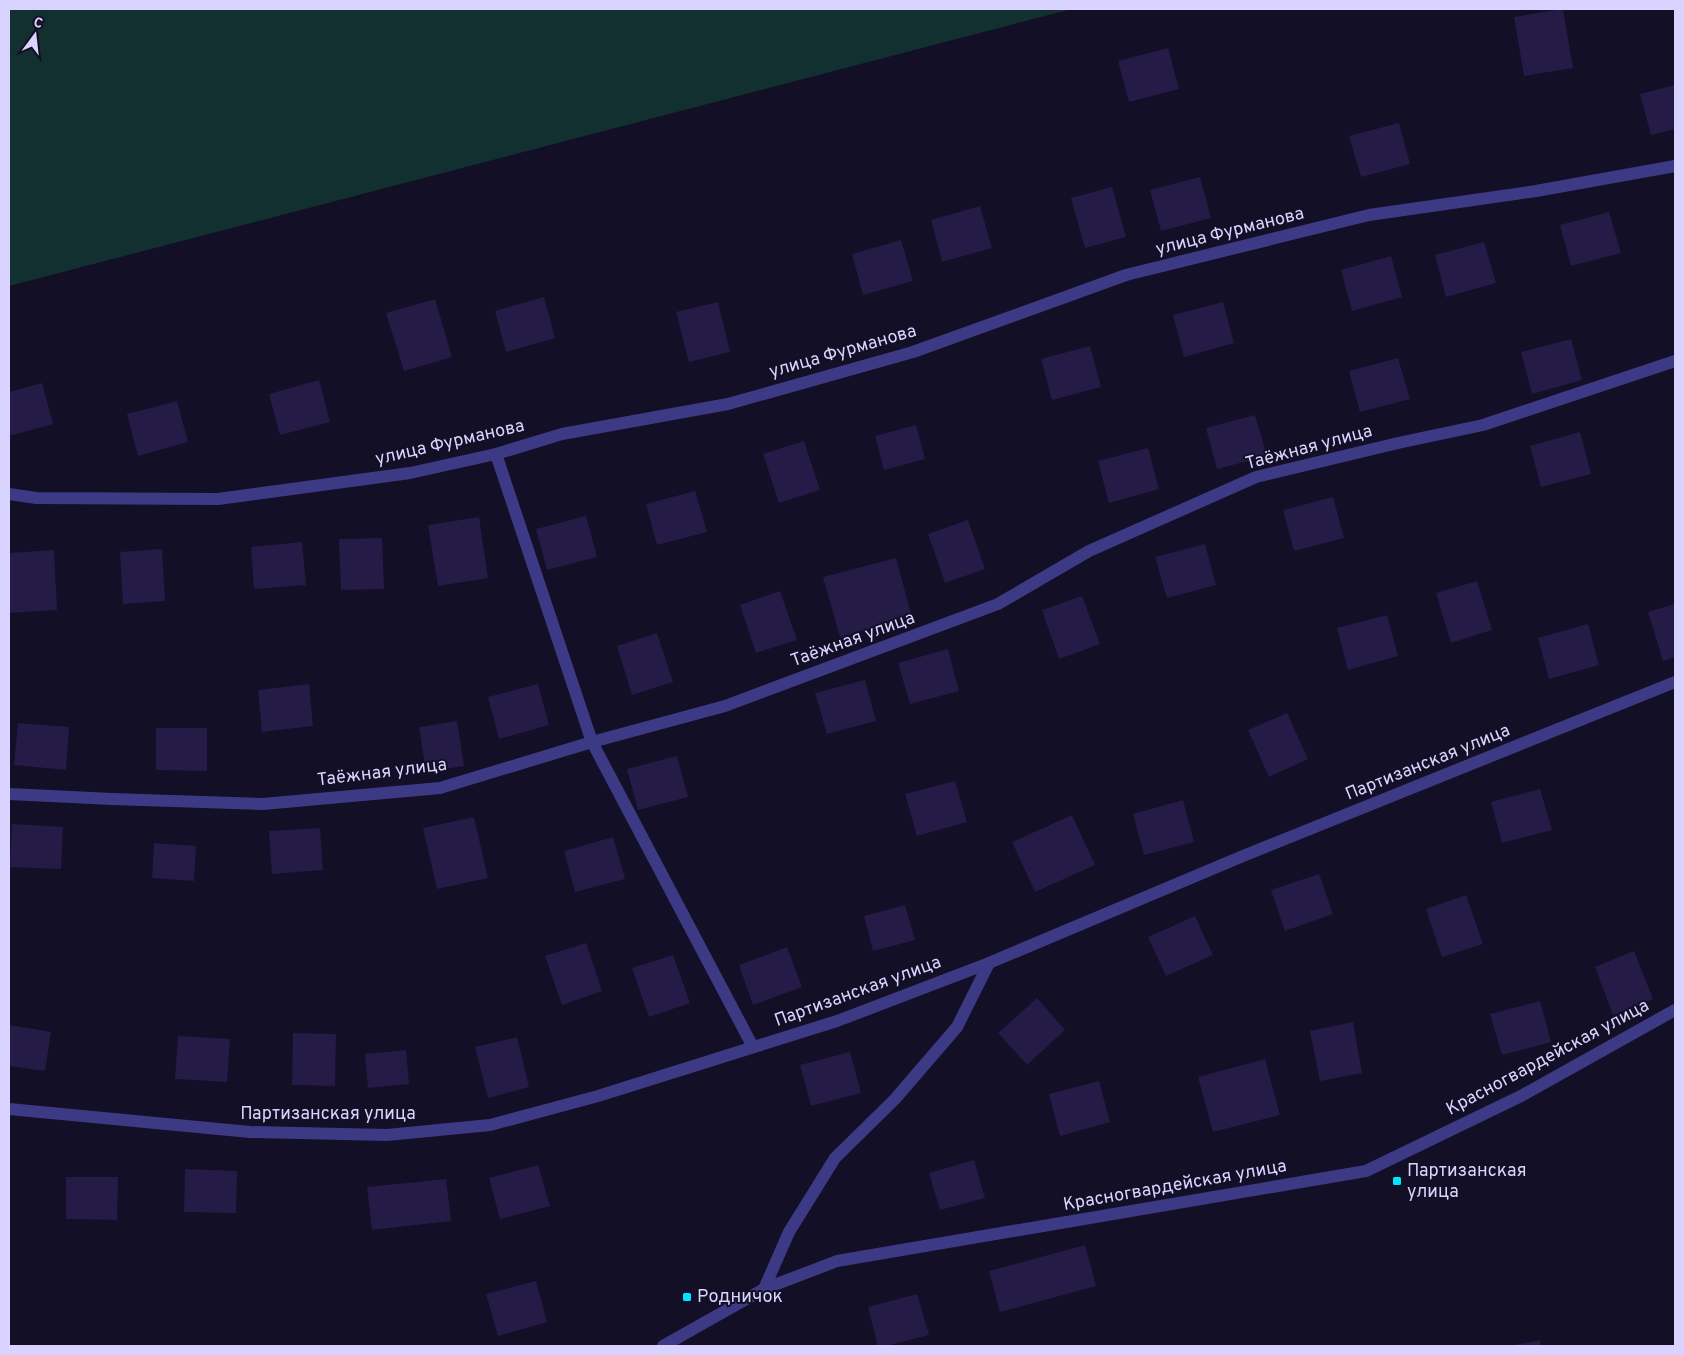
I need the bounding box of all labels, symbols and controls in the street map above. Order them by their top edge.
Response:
north arrow [10,10,60,60]
text: С [31,15,45,33]
street label: улица Фурманова [1153,202,1307,262]
street label: улица Фурманова [767,320,919,384]
street label: улица Фурманова [373,415,527,471]
street label: Таёжная улица [1243,420,1375,476]
street label: Таёжная улица [788,607,918,673]
street label: Партизанская улица [1342,719,1514,807]
street label: Таёжная улица [316,754,448,792]
street label: Партизанская улица [772,951,944,1033]
street label: Красногвардейская улица [1442,995,1654,1121]
street label: Партизанская улица [240,1103,416,1126]
street label: Красногвардейская улица [1061,1155,1289,1217]
place label: Партизанская улица [1407,1160,1527,1204]
marker: Партизанская улица [1391,1175,1403,1187]
place label: Родничок [697,1286,783,1309]
marker: Родничок [681,1291,693,1303]

